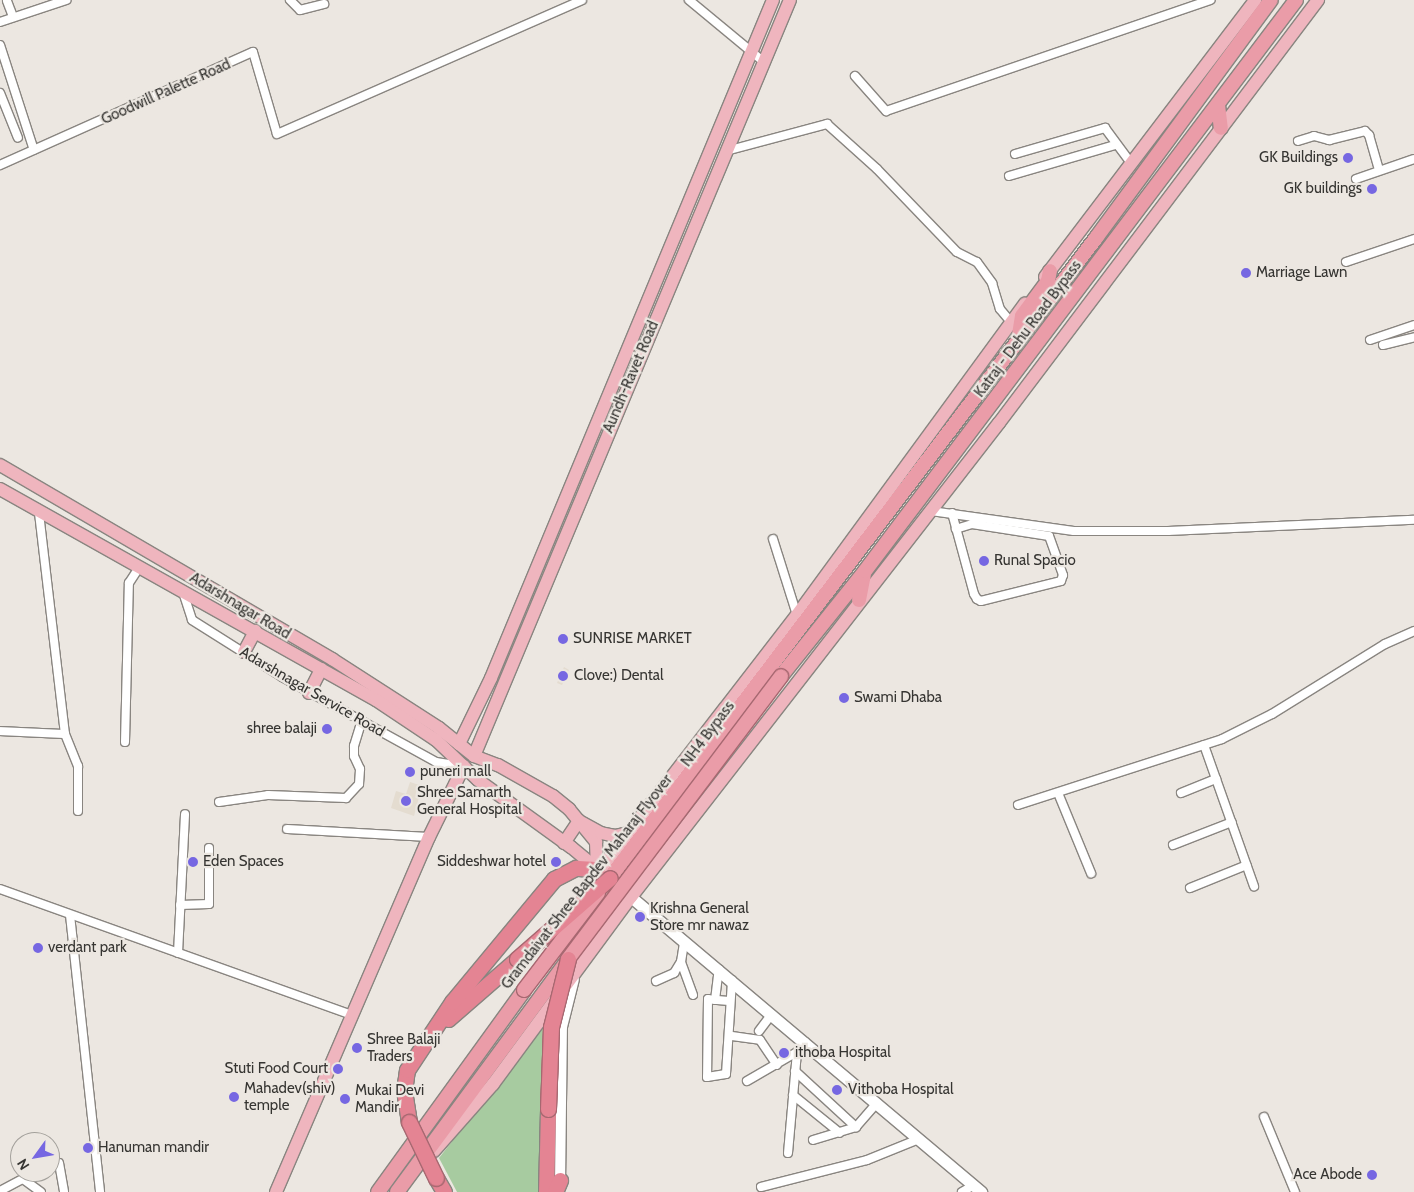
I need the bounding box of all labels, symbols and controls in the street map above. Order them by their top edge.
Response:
street label: Goodwill Palette Road [99,55,233,129]
place label: GK Buildings [1259,149,1338,167]
marker: GK Buildings [1342,152,1354,164]
place label: GK buildings [1284,180,1362,198]
marker: GK buildings [1366,183,1378,195]
street label: Katraj - Dehu Road Bypass [971,257,1085,401]
place label: Marriage Lawn [1256,264,1347,282]
marker: Marriage Lawn [1240,267,1252,279]
street label: Aundh-Ravet Road [599,318,663,436]
place label: Runal Spacio [994,552,1076,570]
marker: Runal Spacio [978,555,990,567]
street label: Adarshnagar Road [186,569,294,643]
place label: SUNRISE MARKET [573,630,692,648]
marker: SUNRISE MARKET [557,633,569,645]
street label: Adarshnagar Service Road [236,643,388,741]
place label: Clove:) Dental [574,667,663,685]
marker: Clove:) Dental [556,669,570,683]
place label: Swami Dhaba [854,689,942,707]
marker: Swami Dhaba [838,692,850,704]
street label: NH4 Bypass [678,698,738,770]
place label: shree balaji [247,720,317,738]
marker: shree balaji [321,723,333,735]
place label: puneri mall [420,763,491,781]
marker: puneri mall [404,766,416,778]
street label: Gramdaivat Shree Bapdev Maharaj Flyover [498,771,676,993]
place label: Shree Samarth General Hospital [417,783,522,818]
marker: Shree Samarth General Hospital [399,794,413,808]
place label: Eden Spaces [203,853,284,871]
place label: Siddeshwar hotel [437,853,546,871]
marker: Eden Spaces [187,856,199,868]
marker: Siddeshwar hotel [550,856,562,868]
place label: Krishna General Store mr nawaz [650,899,749,934]
marker: Krishna General Store mr nawaz [634,911,646,923]
place label: verdant park [48,939,127,957]
marker: verdant park [32,942,44,954]
place label: Shree Balaji Traders [367,1030,440,1065]
marker: Shree Balaji Traders [351,1042,363,1054]
place label: ithoba Hospital [795,1044,891,1062]
marker: ithoba Hospital [777,1046,791,1060]
place label: Stuti Food Court [225,1060,328,1078]
marker: Stuti Food Court [332,1063,344,1075]
place label: Mahadev(shiv) temple [244,1079,336,1114]
place label: Mukai Devi Mandir [355,1081,424,1116]
place label: Vithoba Hospital [848,1081,953,1099]
marker: Vithoba Hospital [830,1083,844,1097]
marker: Mahadev(shiv) temple [228,1091,240,1103]
marker: Mukai Devi Mandir [339,1093,351,1105]
north arrow [10,1132,60,1182]
place label: Hanuman mandir [98,1139,209,1157]
marker: Hanuman mandir [82,1142,94,1154]
text: N [13,1155,33,1173]
place label: Ace Abode [1293,1166,1362,1184]
marker: Ace Abode [1366,1169,1378,1181]

